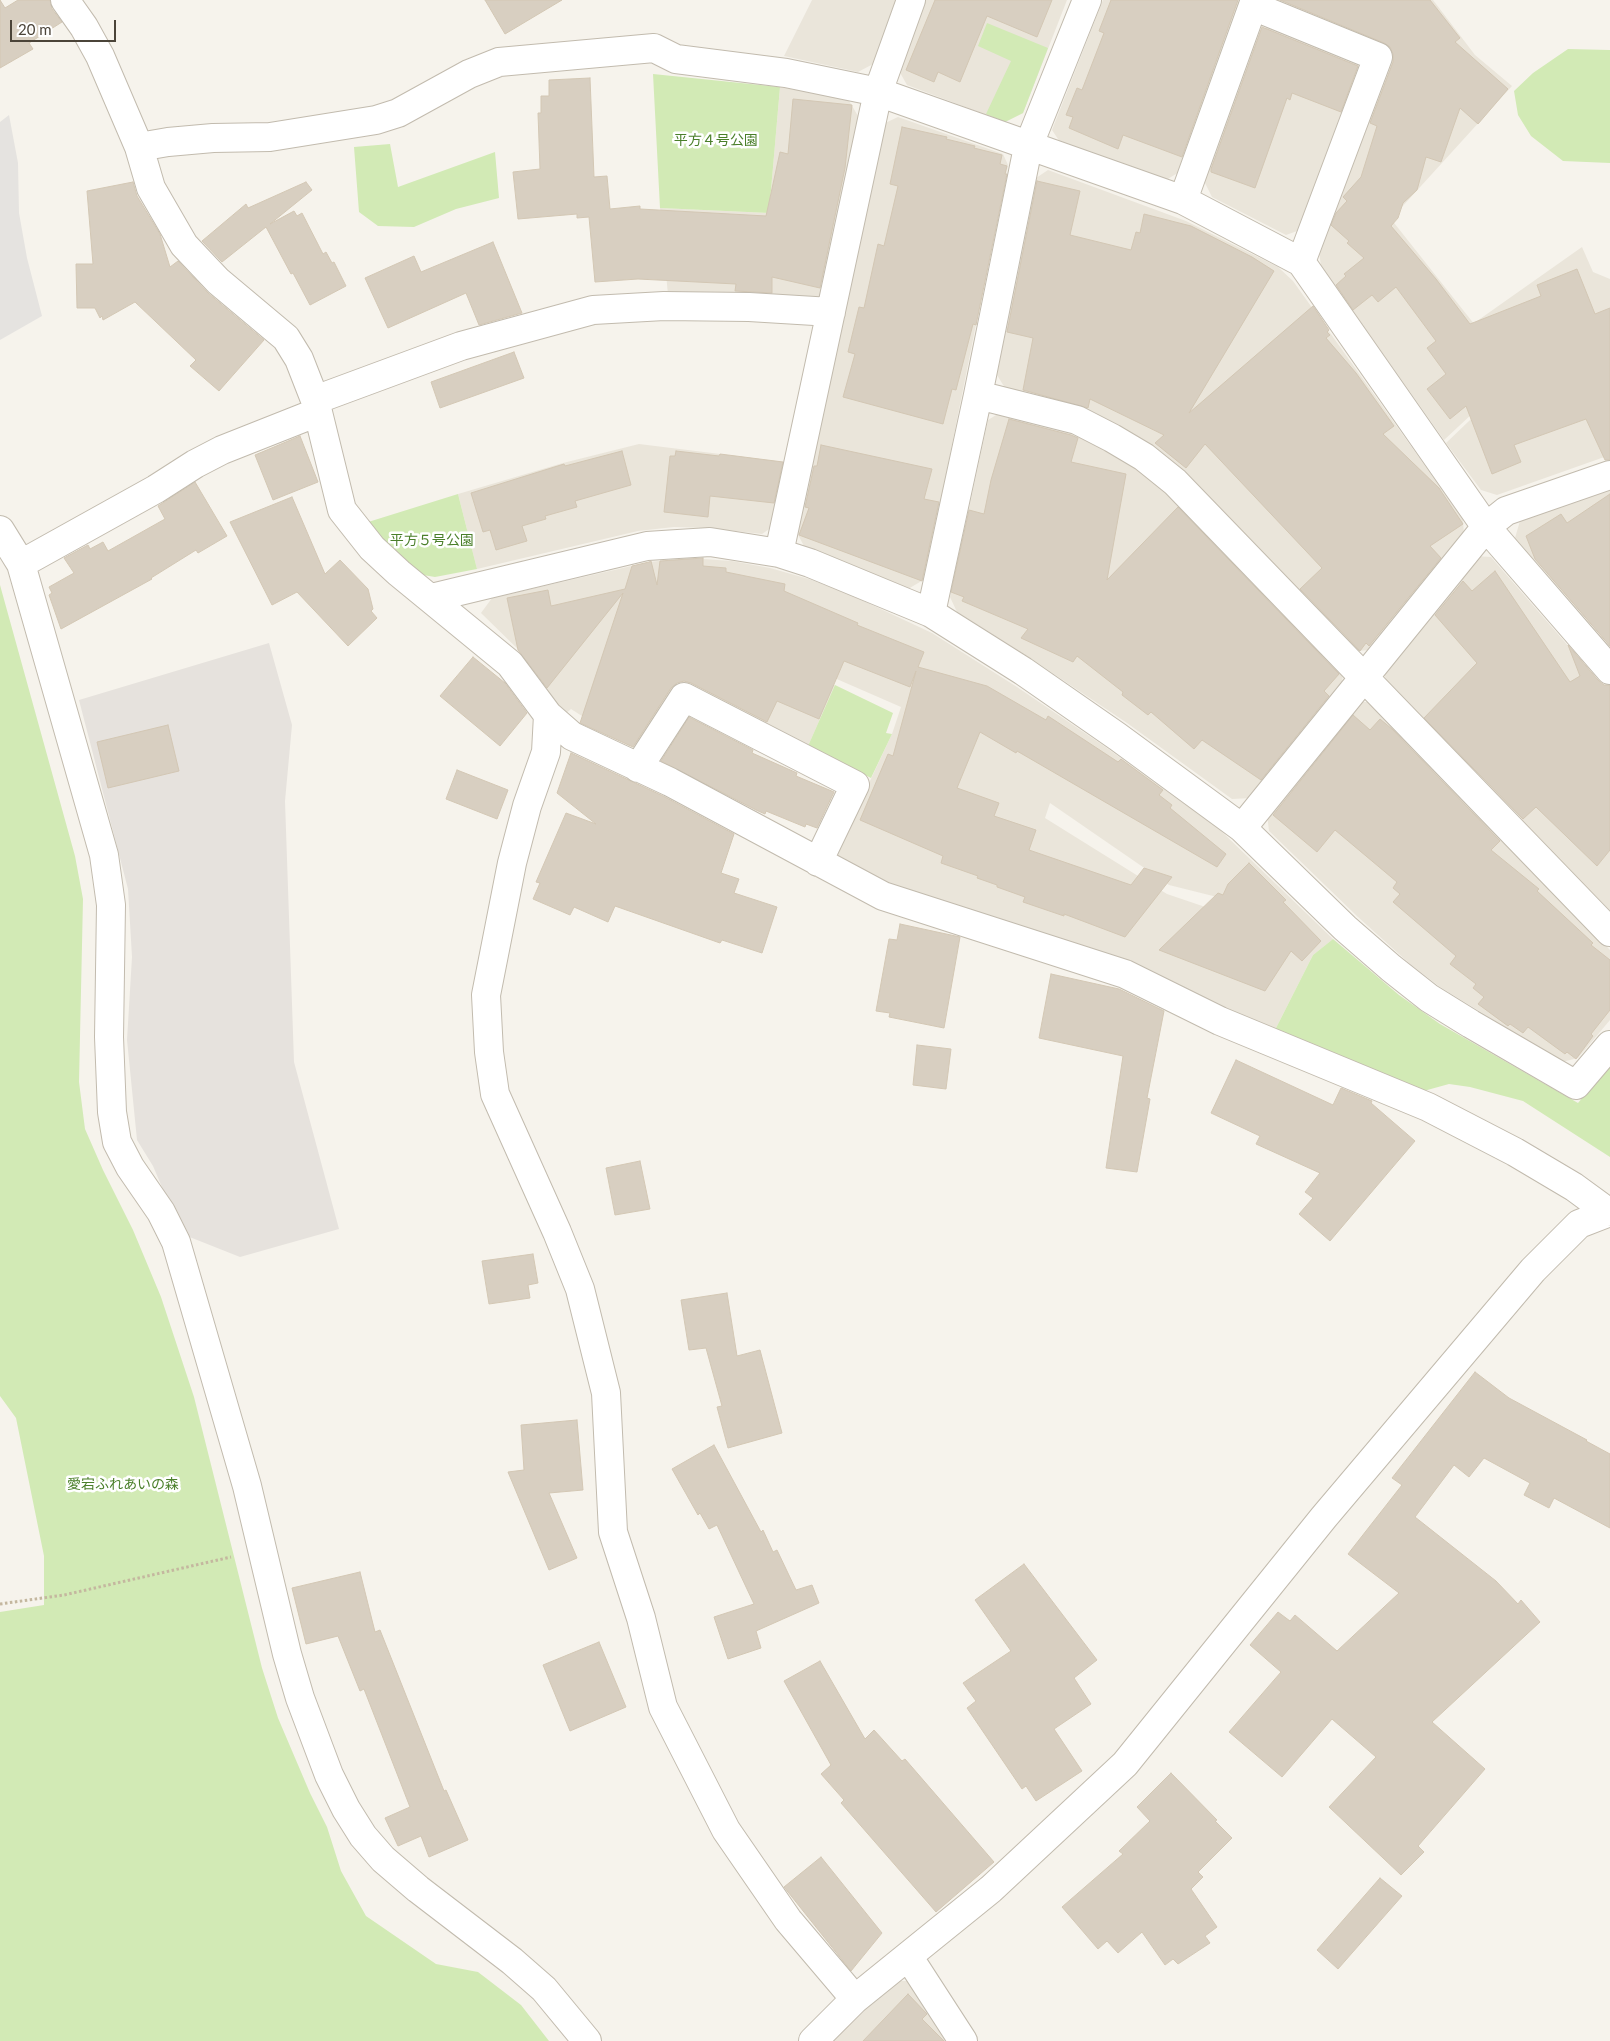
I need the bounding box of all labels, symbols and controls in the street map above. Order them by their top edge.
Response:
scale bar [12,10,119,42]
text: 20 m [18,20,52,38]
park label: 平方４号公園 [674,132,758,148]
park label: 平方５号公園 [390,532,474,548]
park label: 愛宕ふれあいの森 [67,1476,179,1492]

